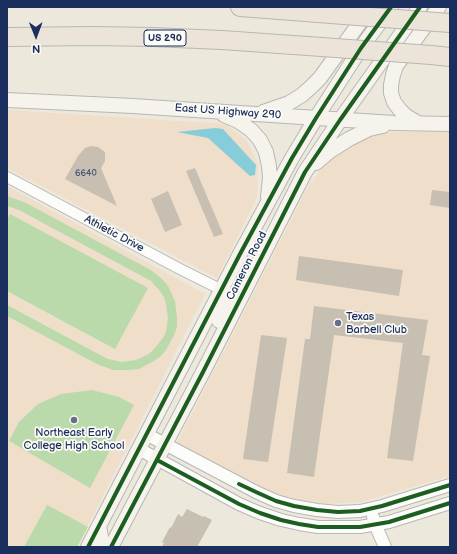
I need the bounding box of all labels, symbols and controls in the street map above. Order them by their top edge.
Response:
north arrow [16,16,56,56]
road number: US 290 [144,30,186,46]
text: N [32,42,40,55]
street label: East US Highway 290 [174,102,282,122]
house number: 6640 [75,169,97,179]
street label: Athletic Drive [82,213,146,255]
street label: Cameron Road [224,229,270,303]
place label: Texas Barbell Club [346,310,407,336]
marker: Texas Barbell Club [333,318,343,328]
marker: Northeast Early College High School [69,415,79,425]
place label: Northeast Early College High School [24,426,124,452]

